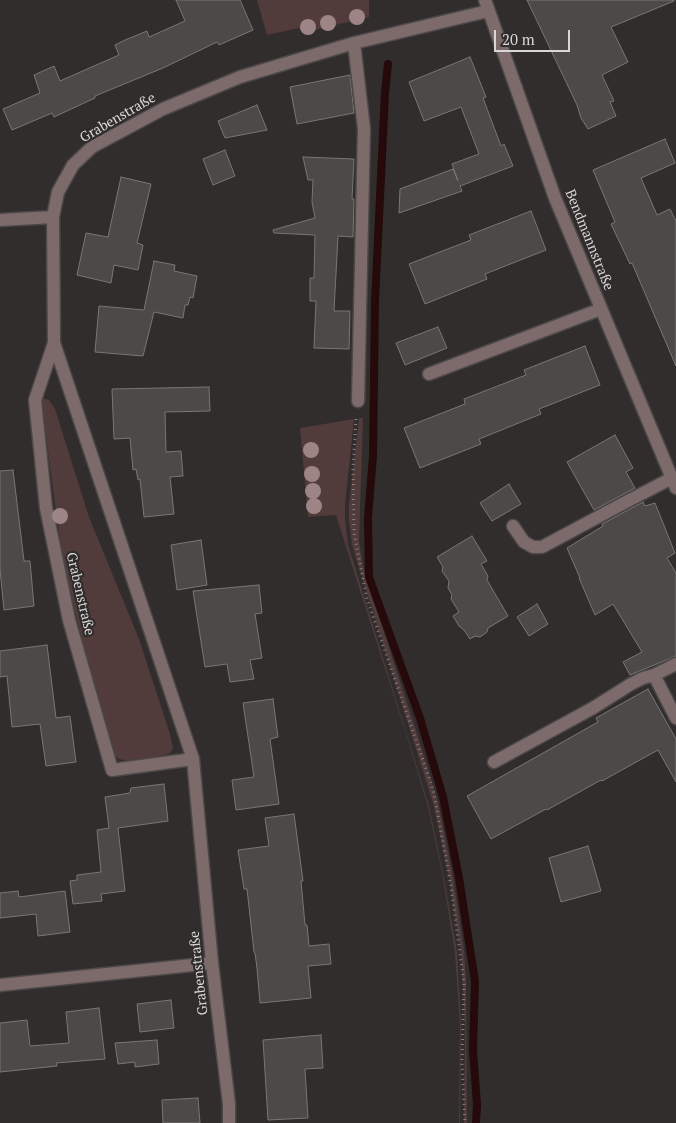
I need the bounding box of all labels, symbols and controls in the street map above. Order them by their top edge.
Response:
scale bar [496,20,572,52]
text: 20 m [502,29,535,49]
street label: Grabenstraße [77,90,159,146]
street label: Bendmannstraße [561,187,617,293]
street label: Grabenstraße [62,551,98,637]
street label: Grabenstraße [186,930,212,1016]

